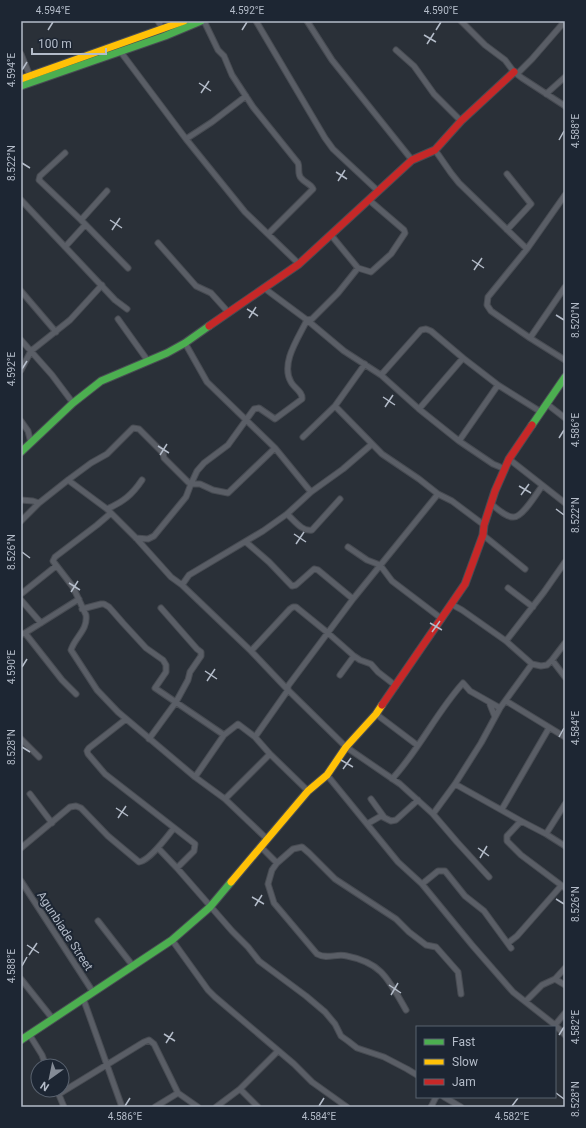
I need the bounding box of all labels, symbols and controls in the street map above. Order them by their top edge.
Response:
text: 4.594°E [36,5,71,16]
text: 4.592°E [230,5,265,16]
text: 4.590°E [424,5,459,16]
scale bar [32,30,106,56]
text: 100 m [38,37,72,51]
text: 4.594°E [6,52,17,87]
text: 4.588°E [570,113,581,148]
text: 8.522°N [6,145,17,181]
text: 8.520°N [570,302,581,338]
text: 4.592°E [6,351,17,386]
text: 4.586°E [570,412,581,447]
text: 8.522°N [570,497,581,533]
text: 8.526°N [6,534,17,570]
text: 4.590°E [6,649,17,684]
text: 4.584°E [570,710,581,745]
text: 8.528°N [6,729,17,765]
text: 8.526°N [570,886,581,922]
street label: Agunbiade Street [34,889,96,973]
text: 4.588°E [6,948,17,983]
text: 4.582°E [570,1009,581,1044]
legend [416,1026,556,1098]
text: Fast [452,1035,475,1049]
text: Slow [452,1055,478,1069]
north arrow [30,1058,70,1098]
text: Jam [452,1075,476,1089]
text: N [38,1078,52,1094]
text: 8.528°N [570,1081,581,1117]
text: 4.586°E [108,1111,143,1122]
text: 4.584°E [302,1111,337,1122]
text: 4.582°E [495,1111,530,1122]

